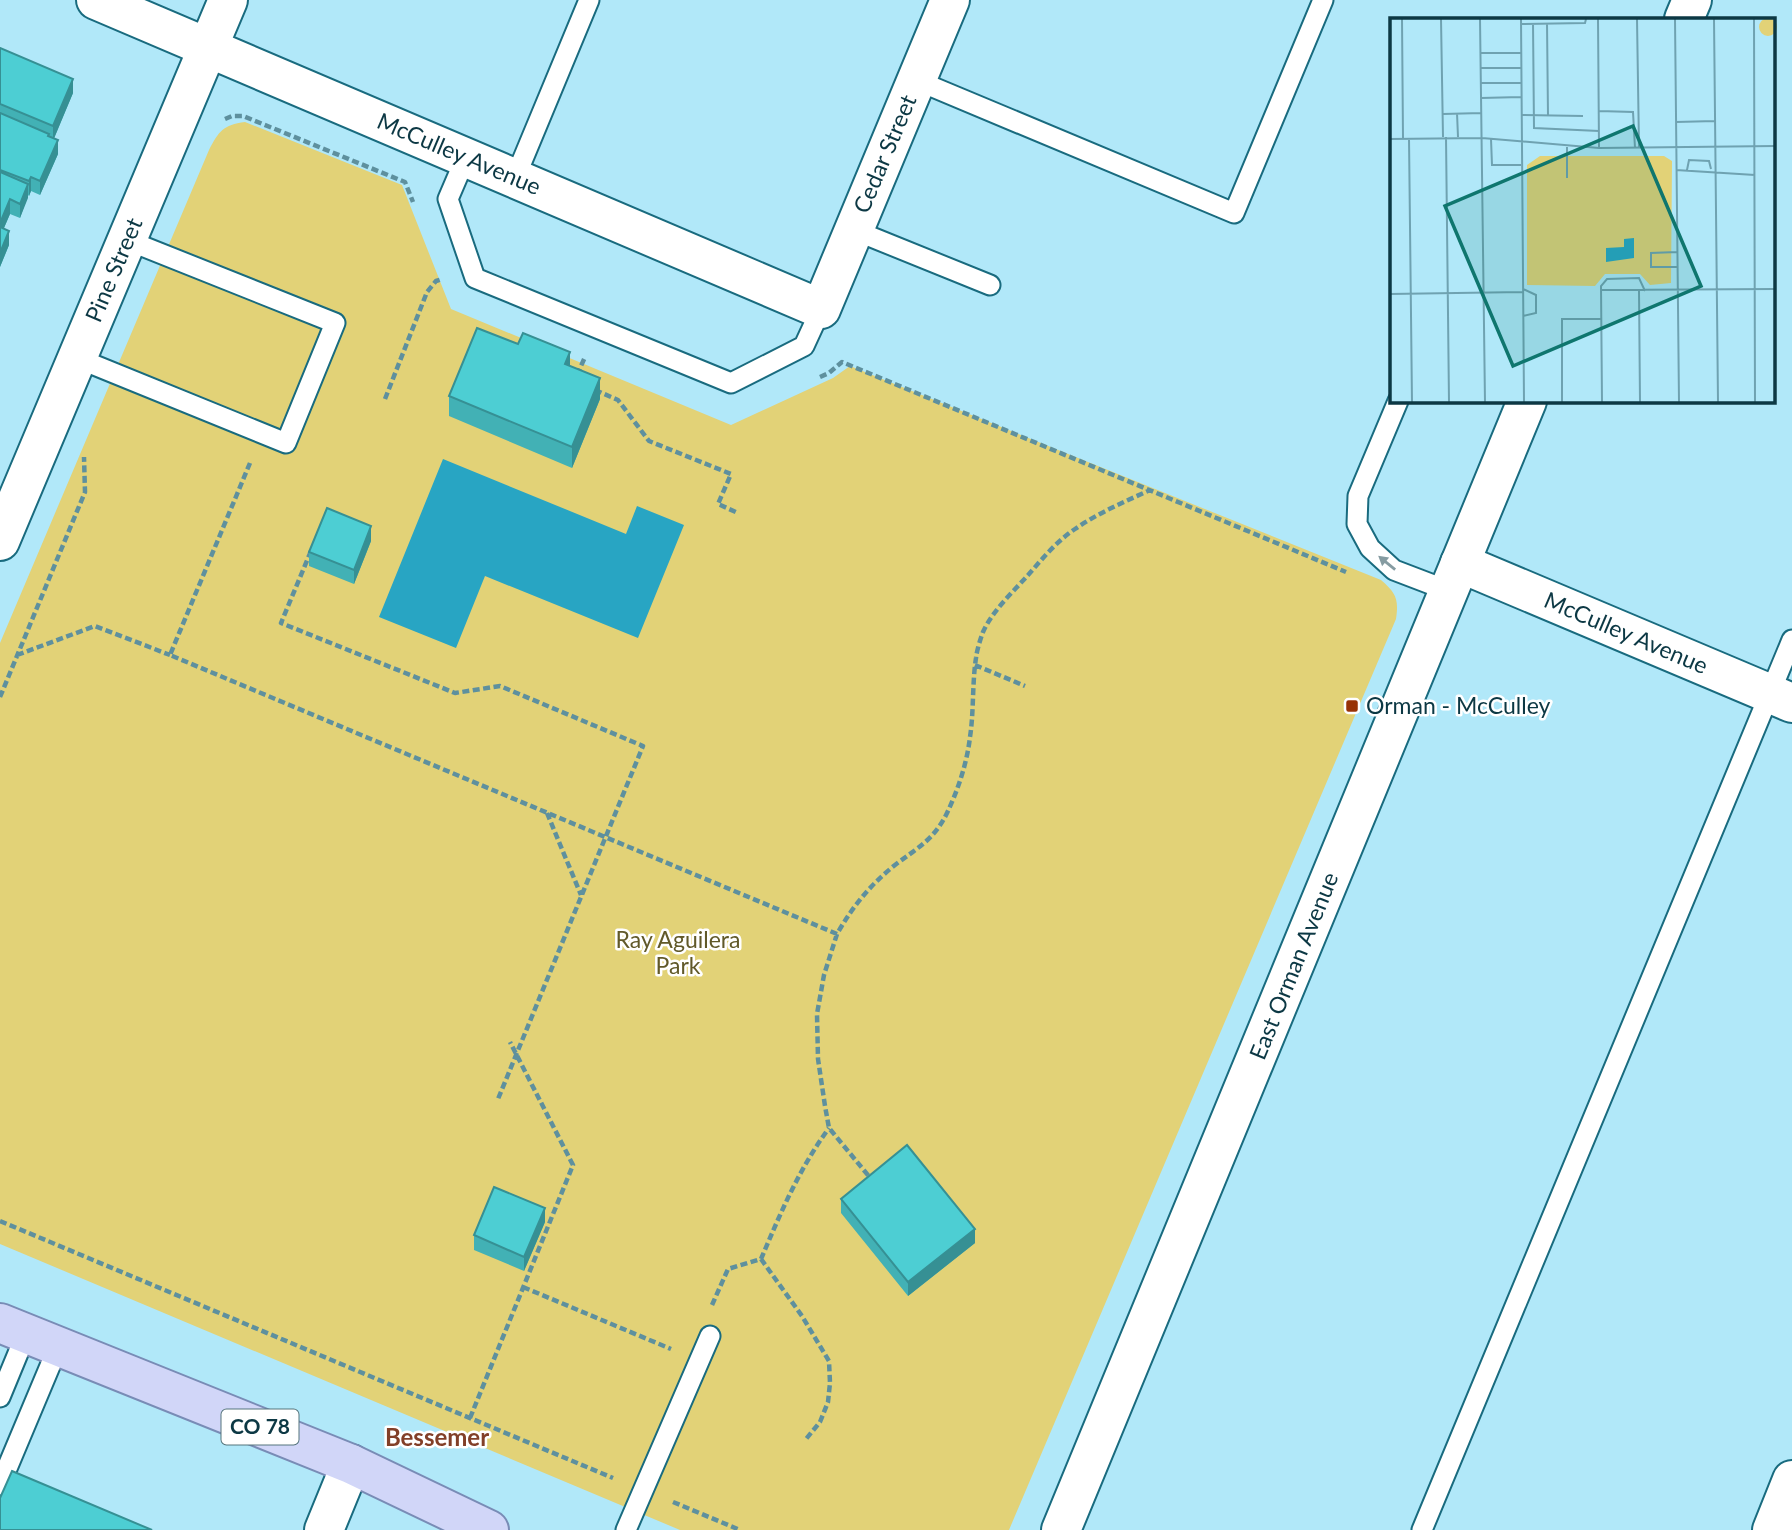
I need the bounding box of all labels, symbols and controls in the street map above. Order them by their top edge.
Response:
inset map [1390,18,1774,402]
street label: Cedar Street [847,89,922,217]
street label: McCulley Avenue [373,106,545,200]
street label: Pine Street [79,213,148,326]
one-way arrow [1379,556,1397,571]
street label: McCulley Avenue [1540,585,1712,679]
place label: Orman - McCulley [1366,691,1550,719]
marker: Orman - McCulley [1344,698,1360,714]
street label: East Orman Avenue [1243,868,1343,1063]
park label: Ray Aguilera Park [616,925,740,979]
road number: CO 78 [222,1410,298,1444]
district label: Bessemer [385,1422,489,1451]

